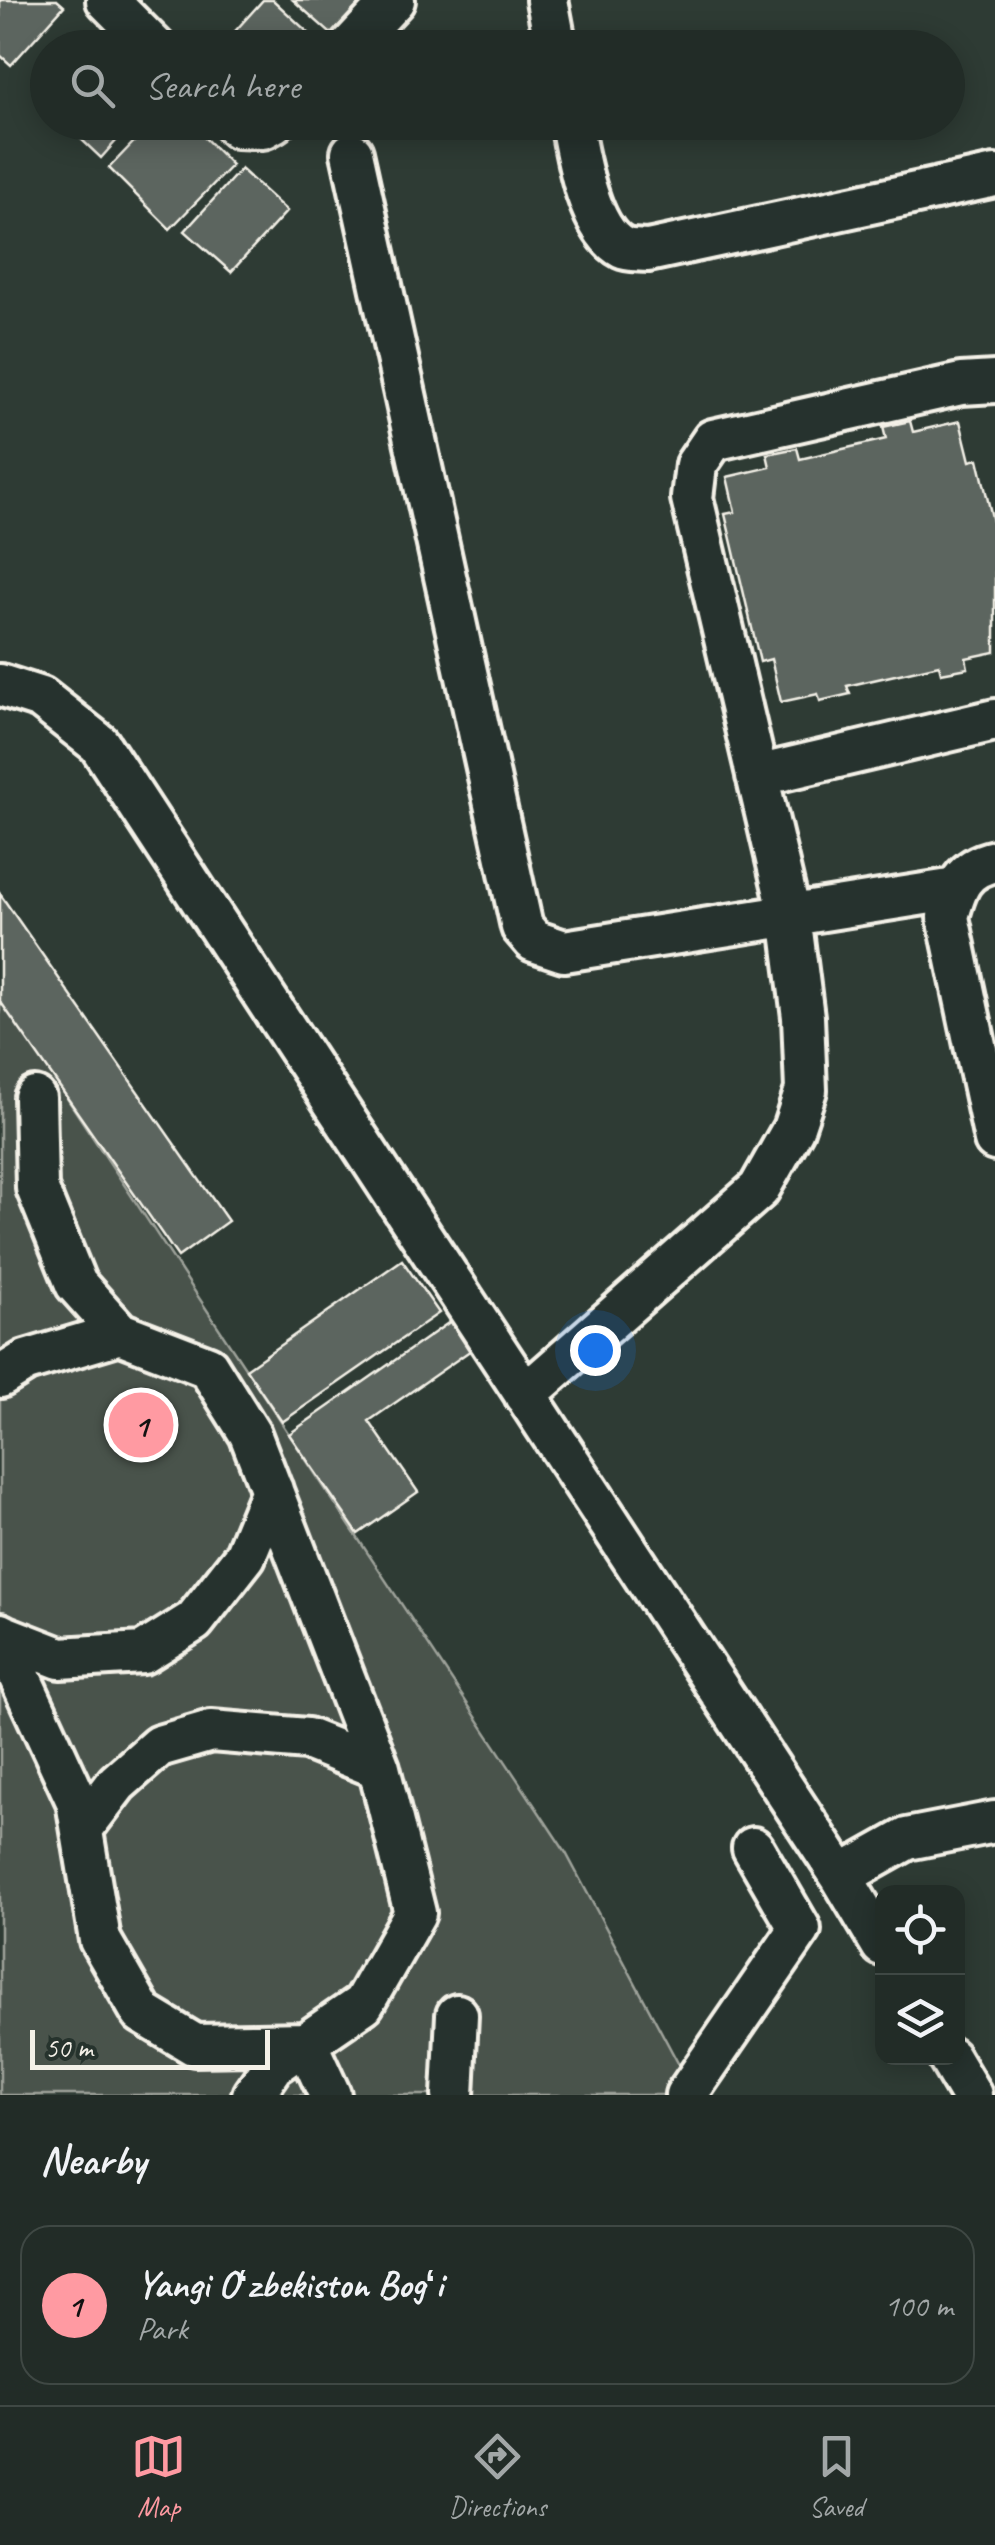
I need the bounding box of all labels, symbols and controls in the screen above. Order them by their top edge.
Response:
search box [30,30,965,140]
icon: search [65,58,120,113]
text: Search here [145,62,300,109]
your location [570,1325,621,1376]
pin: 1 [108,1388,174,1462]
map controls [875,1885,965,2065]
button: locate [875,1885,965,1975]
button: layers [875,1975,965,2065]
scale bar [30,2025,270,2070]
text: 50 m [45,2030,93,2065]
text: Nearby [40,2134,146,2187]
text: Yangi Oʻzbekiston Bogʻi [137,2261,443,2308]
text: 1 [67,2285,82,2326]
text: 100 m [884,2285,953,2326]
text: Park [137,2308,188,2349]
tab: Map [131,2429,186,2524]
tab: Directions [449,2429,546,2524]
tab: Saved [809,2429,864,2524]

